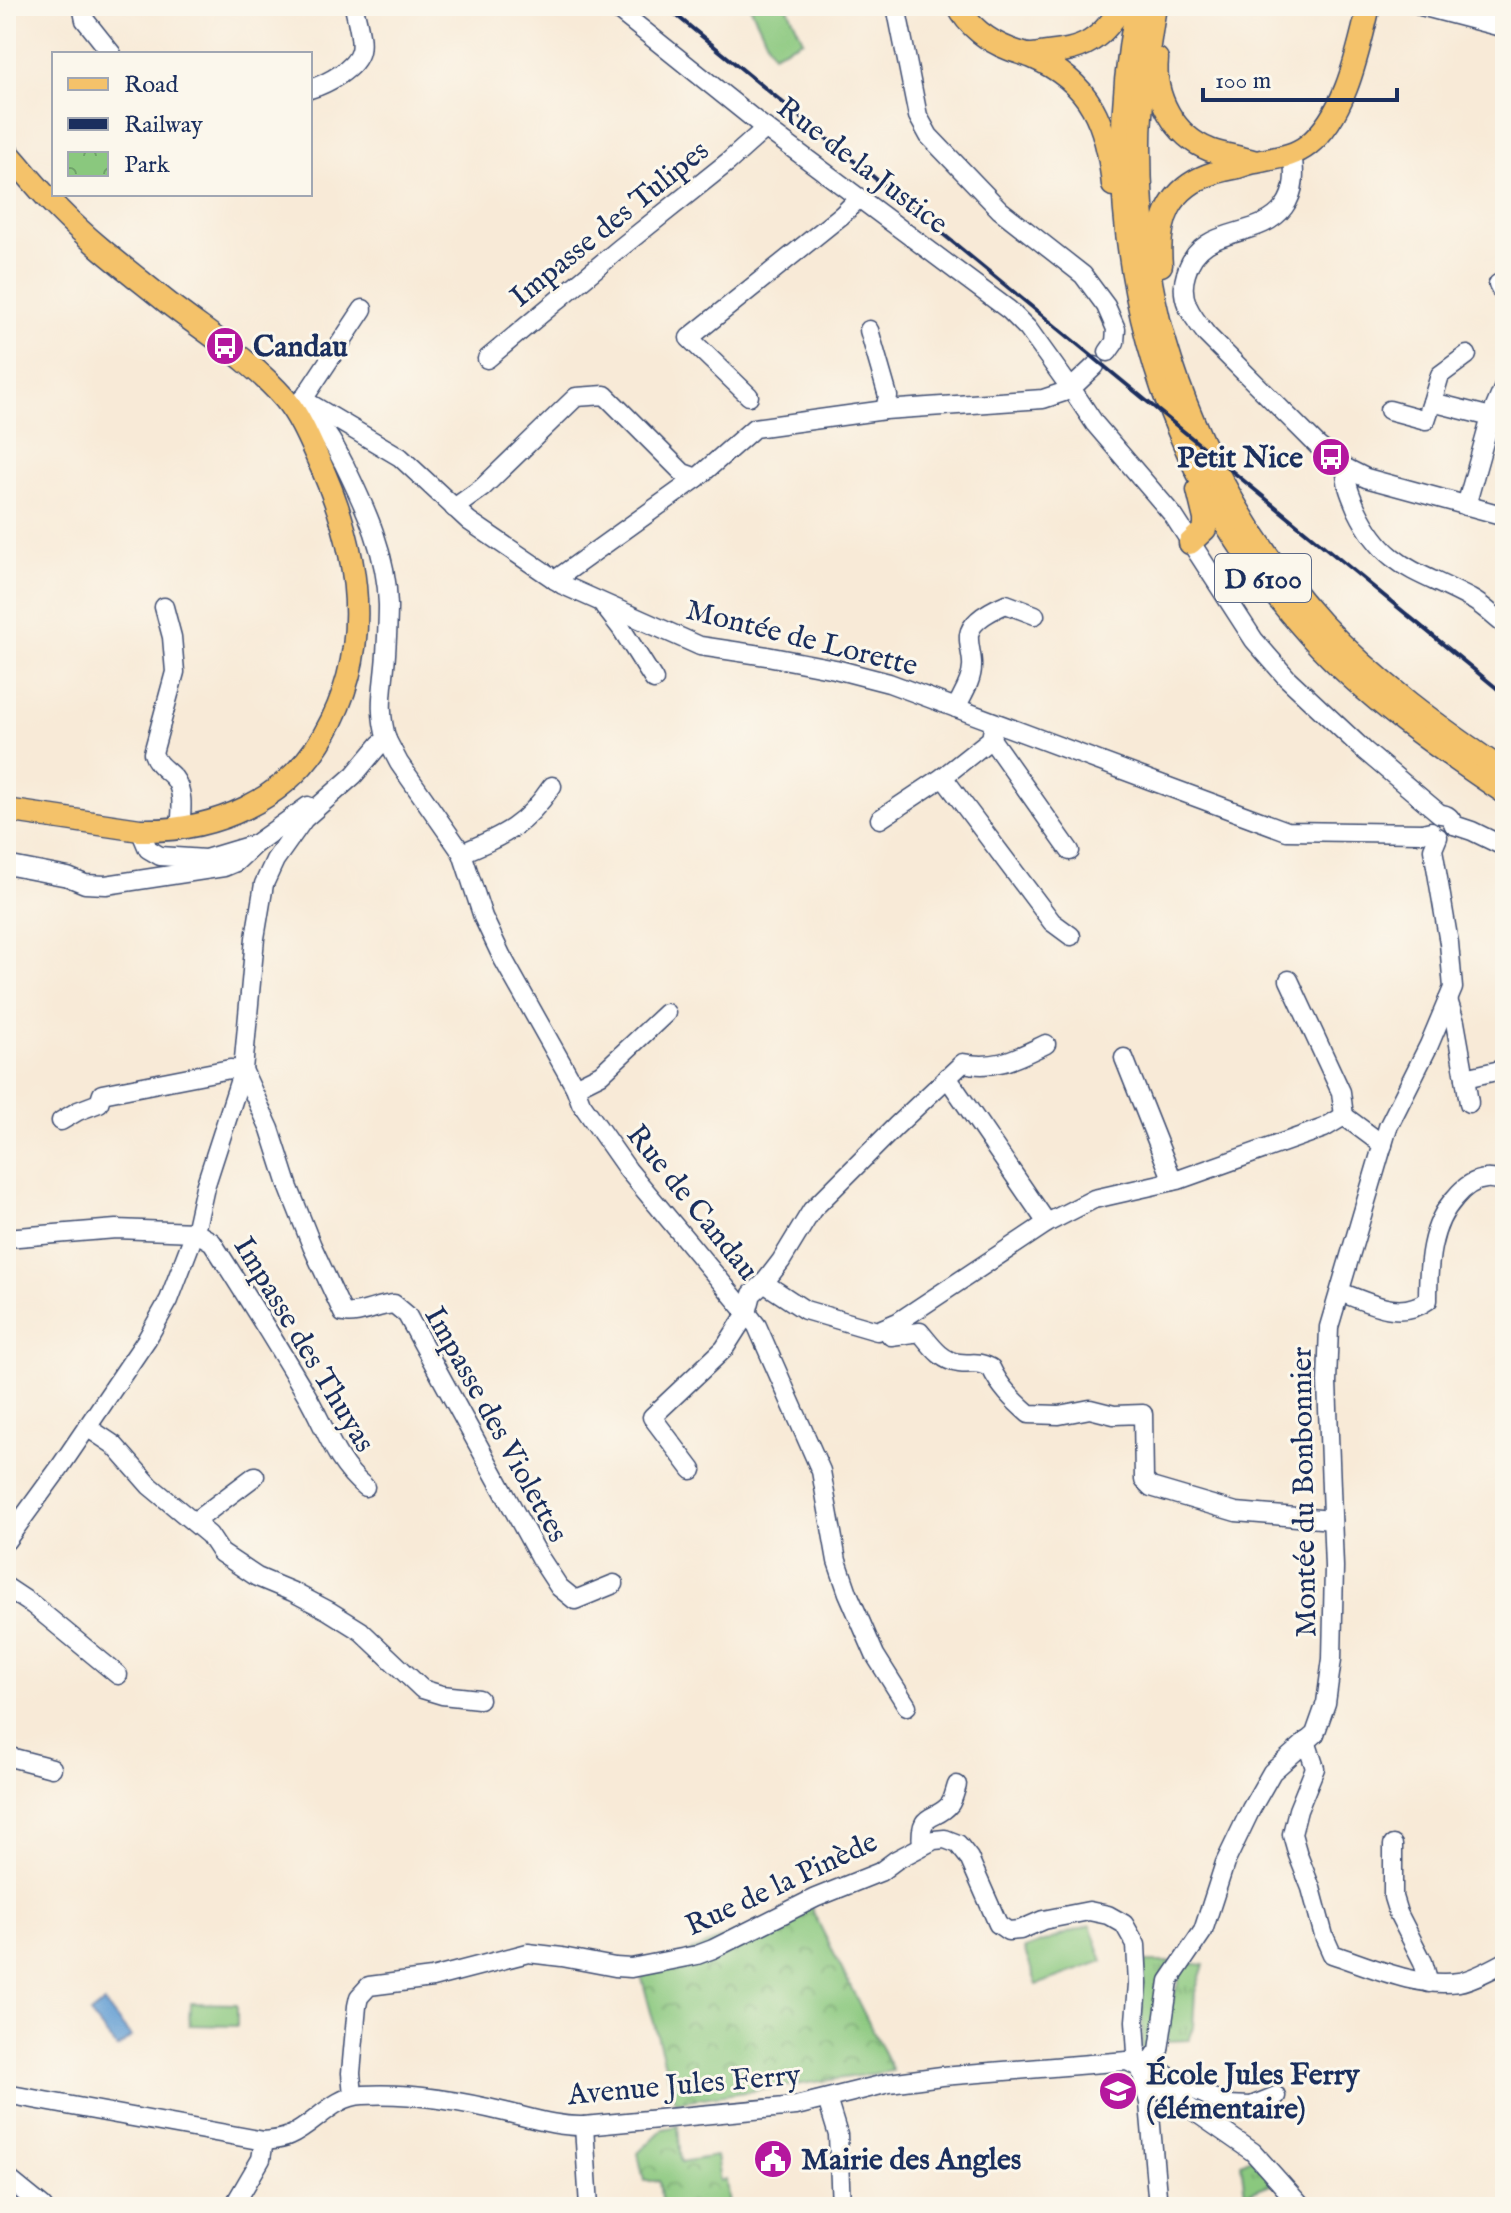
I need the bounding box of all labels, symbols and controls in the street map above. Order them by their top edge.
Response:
legend [52,52,312,196]
scale bar [1203,52,1397,102]
text: 100 m [1215,66,1271,97]
text: Road [124,70,178,101]
street label: Rue de la Justice [769,90,955,243]
text: Railway [124,110,203,141]
street label: Impasse des Tulipes [503,133,717,316]
text: Park [124,150,170,181]
bus stop icon: Candau [204,325,246,367]
place label: Candau [253,329,348,367]
bus stop icon: Petit Nice [1310,436,1352,478]
place label: Petit Nice [1177,440,1303,478]
road number: D 6100 [1215,554,1311,602]
street label: Montée de Lorette [682,592,921,686]
street label: Rue de Candau [617,1118,766,1289]
street label: Impasse des Thuyas [224,1230,383,1460]
street label: Impasse des Violettes [415,1300,576,1550]
street label: Montée du Bonbonnier [1283,1346,1327,1638]
street label: Rue de la Pinède [680,1824,884,1946]
place label: École Jules Ferry (élémentaire) [1146,2055,1361,2129]
street label: Avenue Jules Ferry [565,2057,802,2115]
school or university icon: École Jules Ferry (élémentaire) [1097,2070,1139,2112]
public building icon: Mairie des Angles [752,2138,794,2180]
place label: Mairie des Angles [801,2142,1021,2180]

